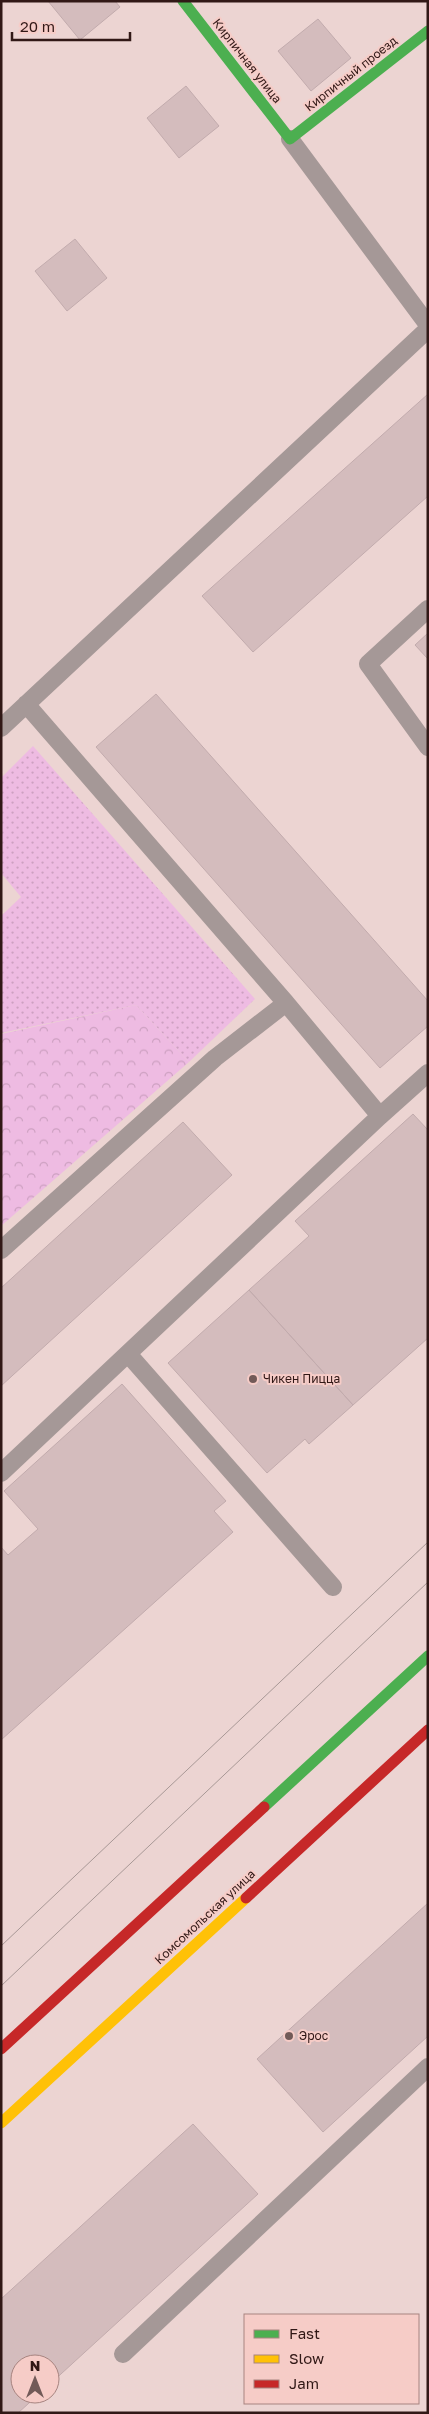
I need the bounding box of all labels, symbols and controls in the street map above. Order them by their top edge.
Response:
scale bar [12,10,130,42]
street label: Кирпичная улица [210,15,285,106]
text: 20 m [20,17,55,35]
street label: Кирпичный проезд [302,33,400,114]
place label: Чикен Пицца [263,1371,340,1386]
marker: Чикен Пицца [247,1373,259,1385]
street label: Комсомольская улица [151,1866,258,1967]
place label: Эрос [299,2028,329,2043]
marker: Эрос [283,2030,295,2042]
legend [244,2314,419,2404]
text: Fast [289,2324,320,2342]
text: Slow [289,2349,324,2367]
north arrow [10,2354,60,2404]
text: N [30,2357,40,2374]
text: Jam [289,2374,319,2392]

